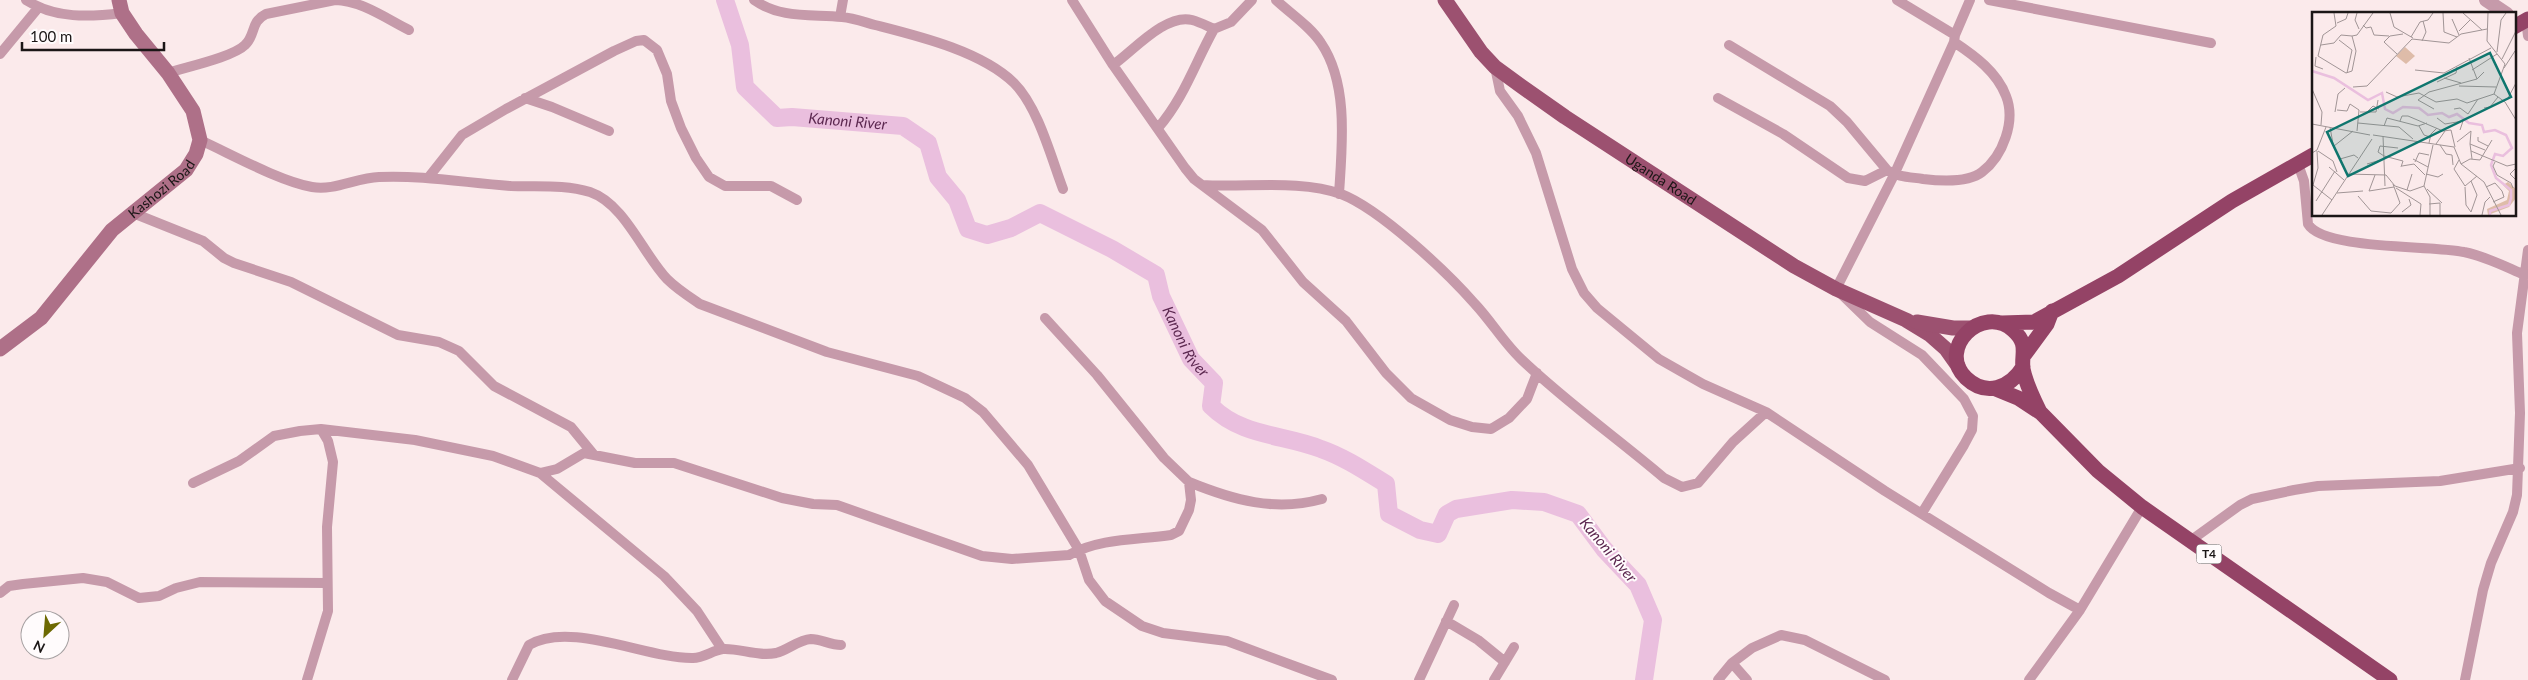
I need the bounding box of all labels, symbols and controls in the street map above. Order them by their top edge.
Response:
inset map [2312,12,2516,216]
scale bar [22,20,165,52]
text: 100 m [30,27,72,45]
water label: Kanoni River [808,108,888,133]
street label: Uganda Road [1622,150,1700,208]
street label: Kashozi Road [124,156,198,221]
water label: Kanoni River [1159,303,1214,381]
water label: Kanoni River [1577,513,1641,586]
road number: T4 [2196,544,2222,564]
north arrow [20,610,70,660]
text: N [31,637,48,657]

